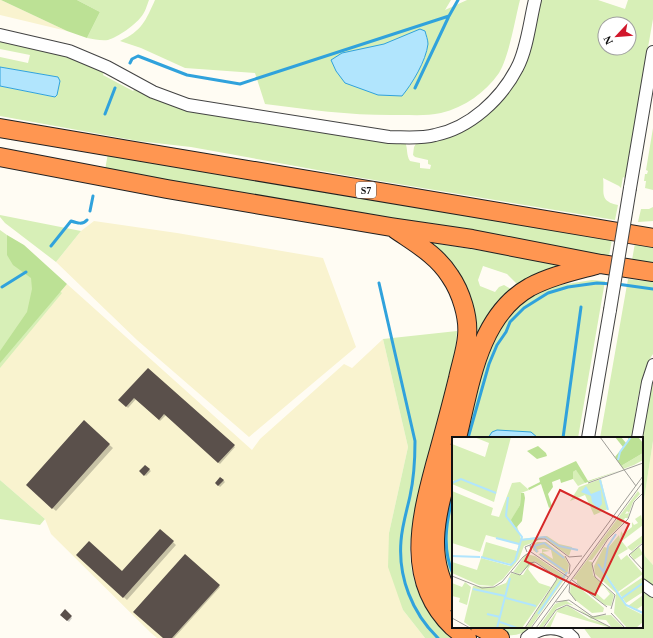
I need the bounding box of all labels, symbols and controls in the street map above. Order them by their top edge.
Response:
north arrow [597,16,637,56]
text: N [601,34,615,47]
road number: S7 [356,182,376,198]
inset map [452,437,643,628]

